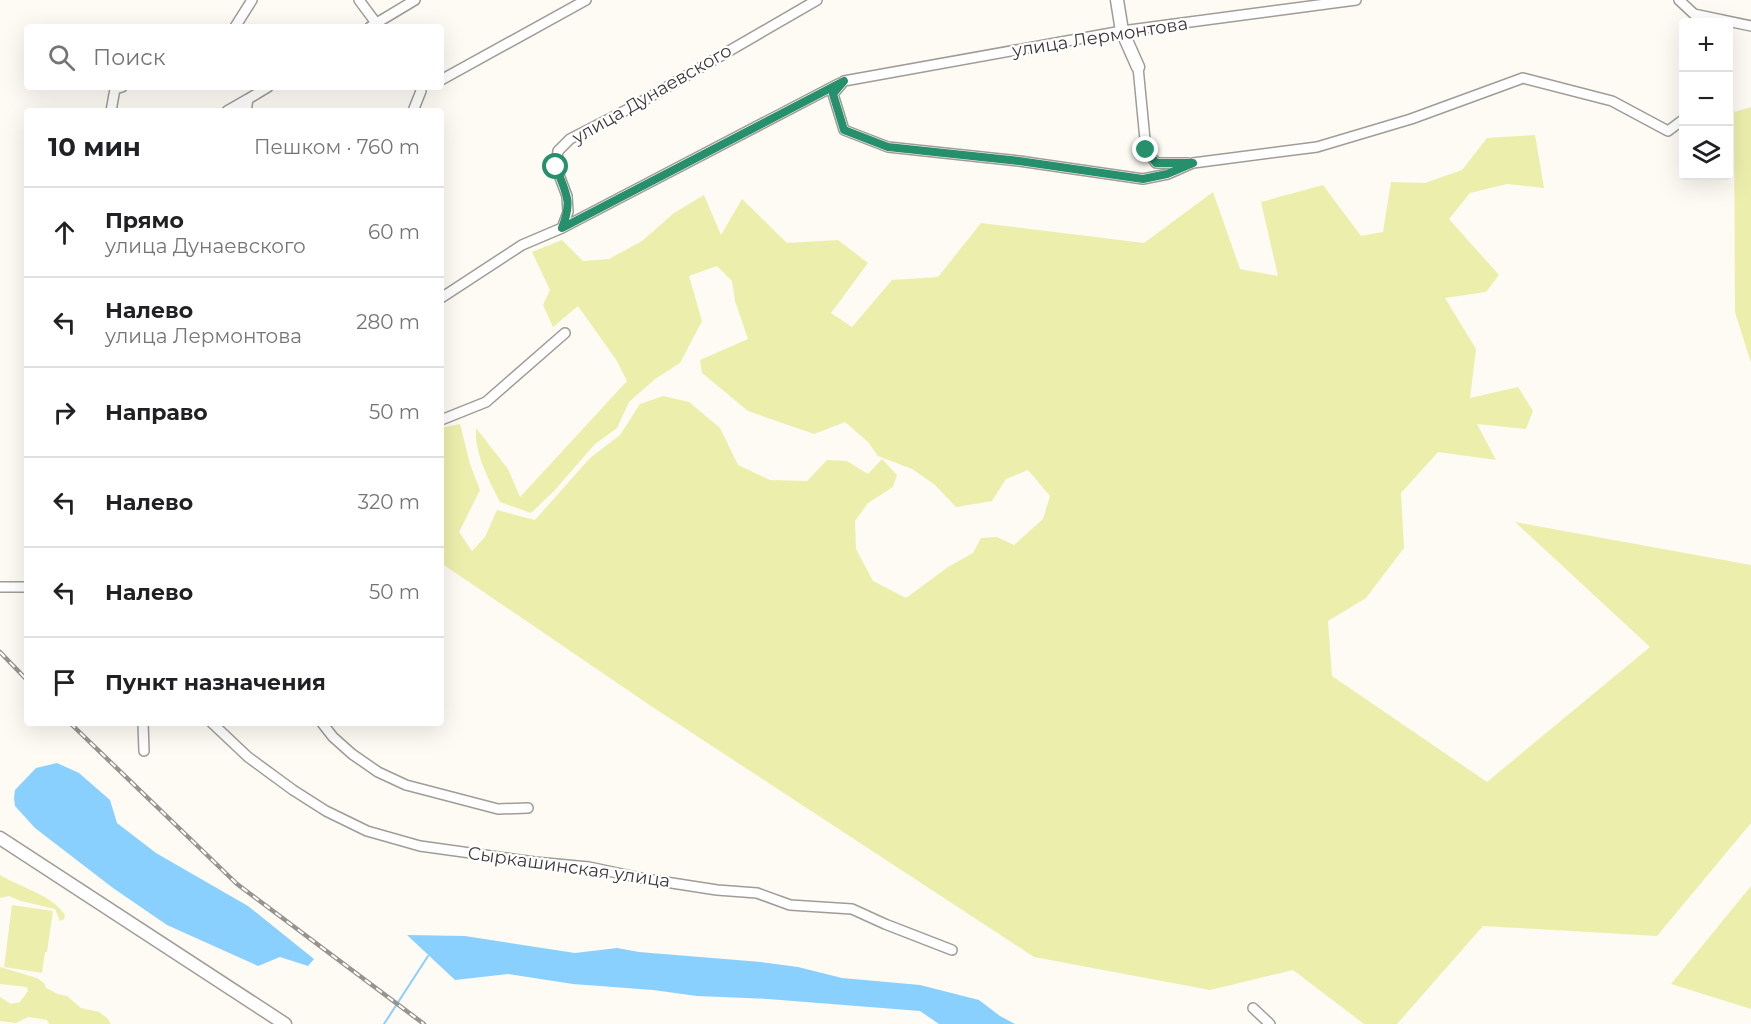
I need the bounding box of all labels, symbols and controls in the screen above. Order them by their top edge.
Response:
street label: улица Лермонтова [1010,12,1189,62]
map controls [1679,18,1733,180]
button: + [1679,18,1733,72]
search box [24,24,444,90]
street label: улица Дунаевского [567,39,736,149]
icon: search [45,41,78,74]
text: Поиск [93,44,165,71]
button: − [1679,72,1733,126]
button: layers [1679,126,1733,180]
text: 10 мин [48,131,141,163]
text: Пешком · 760 m [254,135,420,159]
route end [1132,136,1158,162]
route start [542,153,568,179]
text: Прямо [105,207,184,234]
icon: ahead [48,216,81,249]
text: 60 m [368,220,420,244]
text: улица Дунаевского [105,234,306,258]
text: Налево [105,297,193,324]
icon: left [48,306,81,339]
text: 280 m [356,310,420,334]
text: улица Лермонтова [105,324,302,348]
icon: right [48,396,81,429]
text: Направо [105,399,208,426]
text: 50 m [369,400,420,424]
icon: left [48,486,81,519]
text: Налево [105,489,193,516]
text: 320 m [358,490,420,514]
icon: left [48,576,81,609]
text: Налево [105,579,193,606]
text: 50 m [369,580,420,604]
icon: arrive [48,666,81,699]
text: Пункт назначения [105,669,326,696]
street label: Сыркашинская улица [466,842,672,892]

